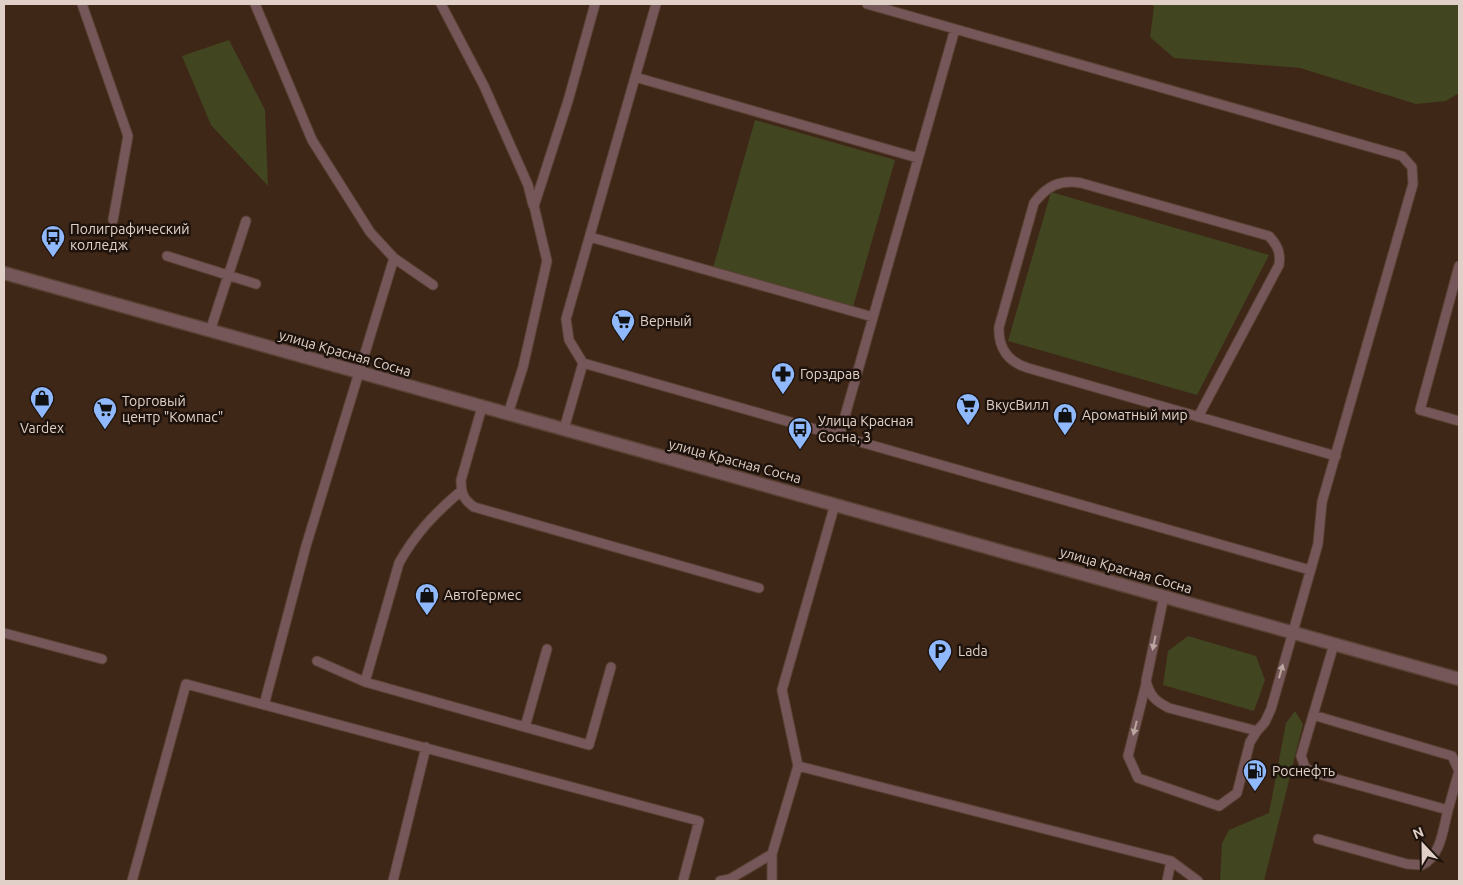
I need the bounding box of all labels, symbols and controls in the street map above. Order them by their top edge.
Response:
place label: Полиграфический колледж [70,221,190,253]
bus stop icon: Полиграфический колледж [40,224,66,258]
supermarket icon: Верный [610,308,636,342]
place label: Верный [640,313,692,329]
street label: улица Красная Сосна [277,326,413,380]
pharmacy icon: Горздрав [770,361,796,395]
place label: Горздрав [800,366,860,382]
shop icon: Vardex [29,385,55,419]
supermarket icon: ВкусВилл [955,392,981,426]
place label: Торговый центр "Компас" [122,393,223,425]
supermarket icon: Торговый центр "Компас" [92,396,118,430]
place label: ВкусВилл [986,397,1049,413]
shop icon: Ароматный мир [1052,402,1078,436]
place label: Ароматный мир [1082,407,1188,423]
place label: Улица Красная Сосна, 3 [818,413,914,445]
bus stop icon: Улица Красная Сосна, 3 [787,416,813,450]
place label: Vardex [20,420,64,436]
street label: улица Красная Сосна [667,436,803,486]
street label: улица Красная Сосна [1058,543,1194,597]
shop icon: АвтоГермес [414,582,440,616]
place label: АвтоГермес [444,587,522,603]
one-way arrow [1150,636,1158,651]
parking icon: Lada [927,638,953,672]
place label: Lada [958,643,988,659]
one-way arrow [1278,663,1286,678]
one-way arrow [1131,721,1139,736]
fuel station icon: Роснефть [1242,758,1268,792]
place label: Роснефть [1272,763,1335,779]
north arrow [1398,820,1448,870]
text: N [1410,824,1426,842]

